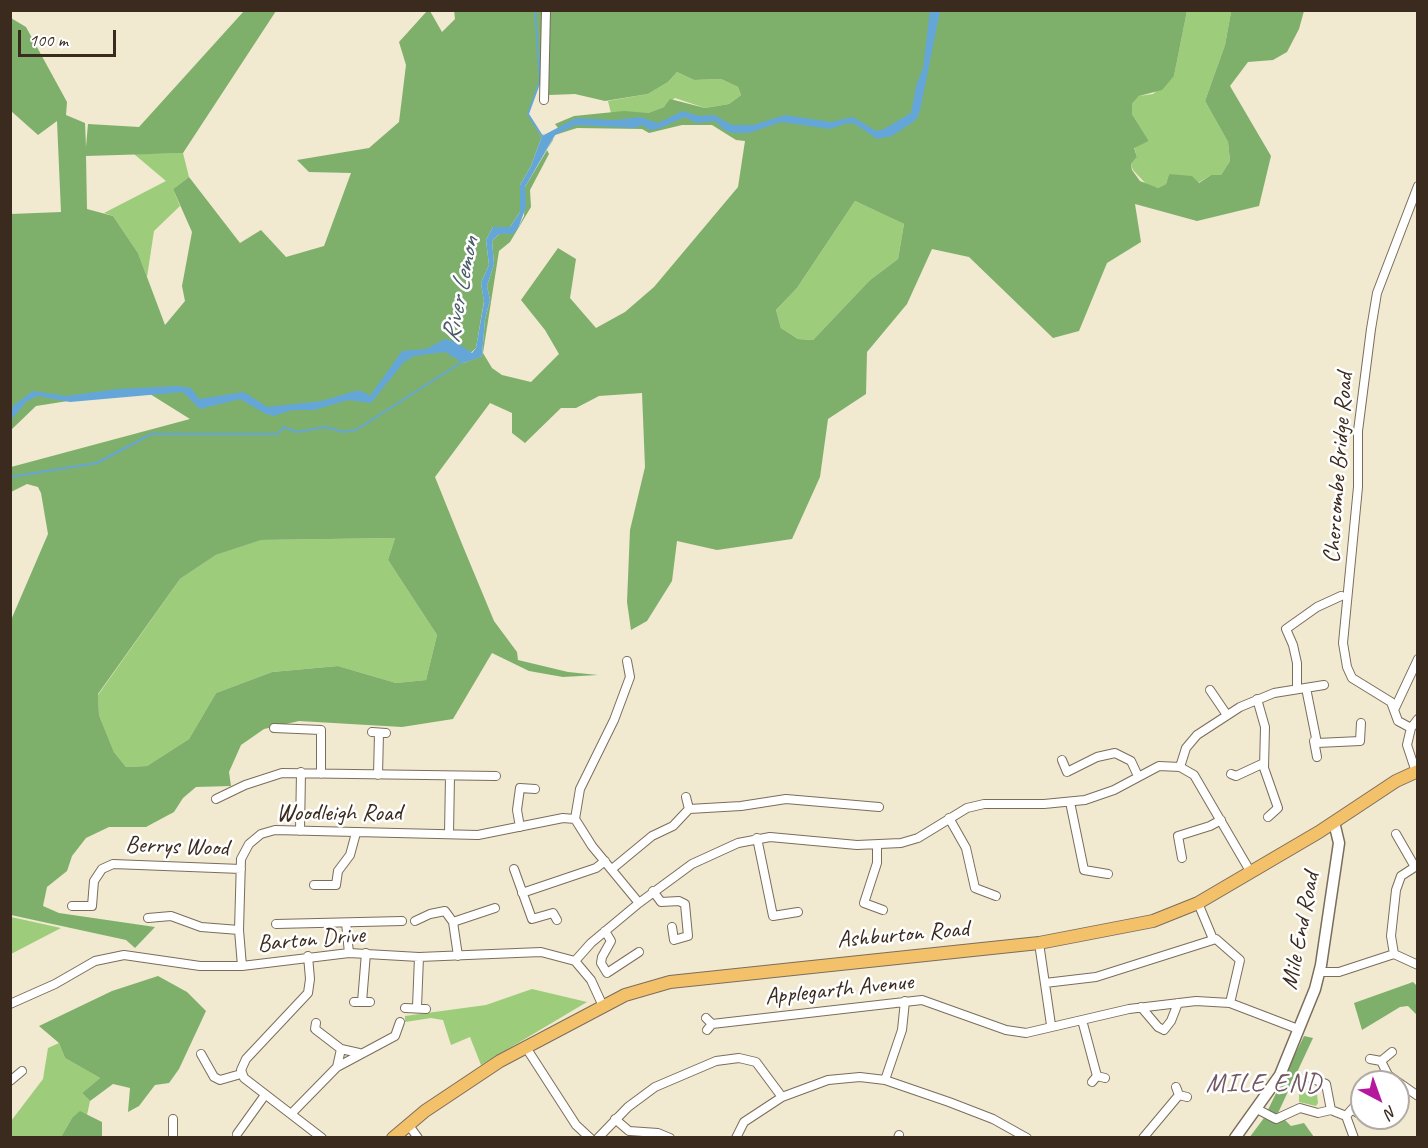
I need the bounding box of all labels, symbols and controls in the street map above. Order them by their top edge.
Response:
scale bar [21,18,118,56]
text: 100 m [29,29,68,51]
water label: River Lemon [436,235,486,345]
street label: Chercombe Bridge Road [1318,372,1360,564]
street label: Woodleigh Road [276,800,402,828]
street label: Berrys Wood [125,831,229,863]
street label: Mile End Road [1276,870,1326,992]
street label: Ashburton Road [836,915,970,955]
street label: Barton Drive [256,921,366,959]
street label: Applegarth Avenue [763,968,915,1012]
district label: MILE END [1206,1068,1322,1100]
north arrow [1350,1070,1410,1130]
text: N [1380,1101,1401,1123]

